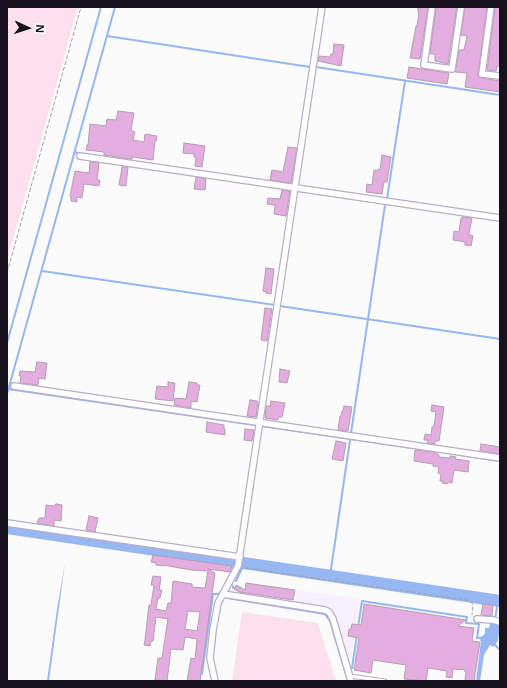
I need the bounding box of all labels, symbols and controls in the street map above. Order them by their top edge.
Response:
north arrow [8,8,48,48]
text: N [33,24,48,34]

